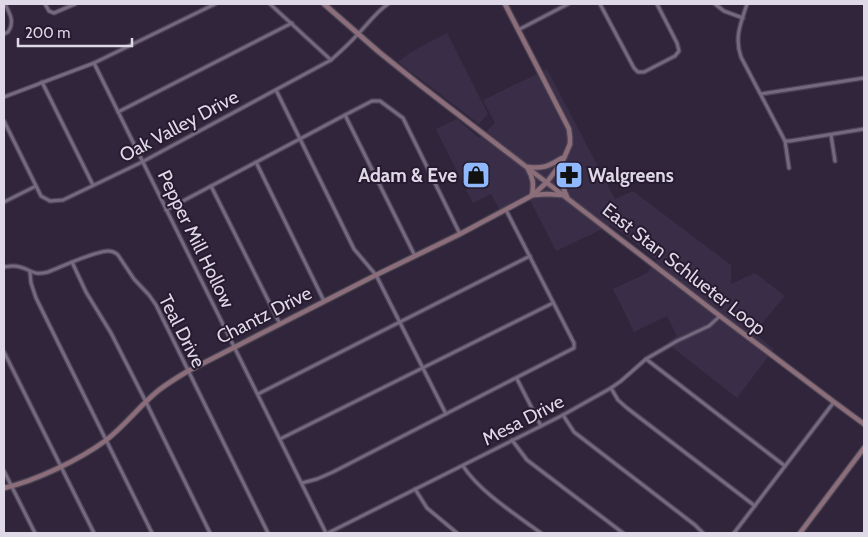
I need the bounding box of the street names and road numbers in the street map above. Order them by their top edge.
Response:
street label: Oak Valley Drive [116,85,243,167]
street label: Pepper Mill Hollow [153,166,239,312]
street label: East Stan Schlueter Loop [598,198,770,340]
street label: Chantz Drive [213,281,316,349]
street label: Teal Drive [154,291,210,372]
street label: Mesa Drive [478,389,568,450]

